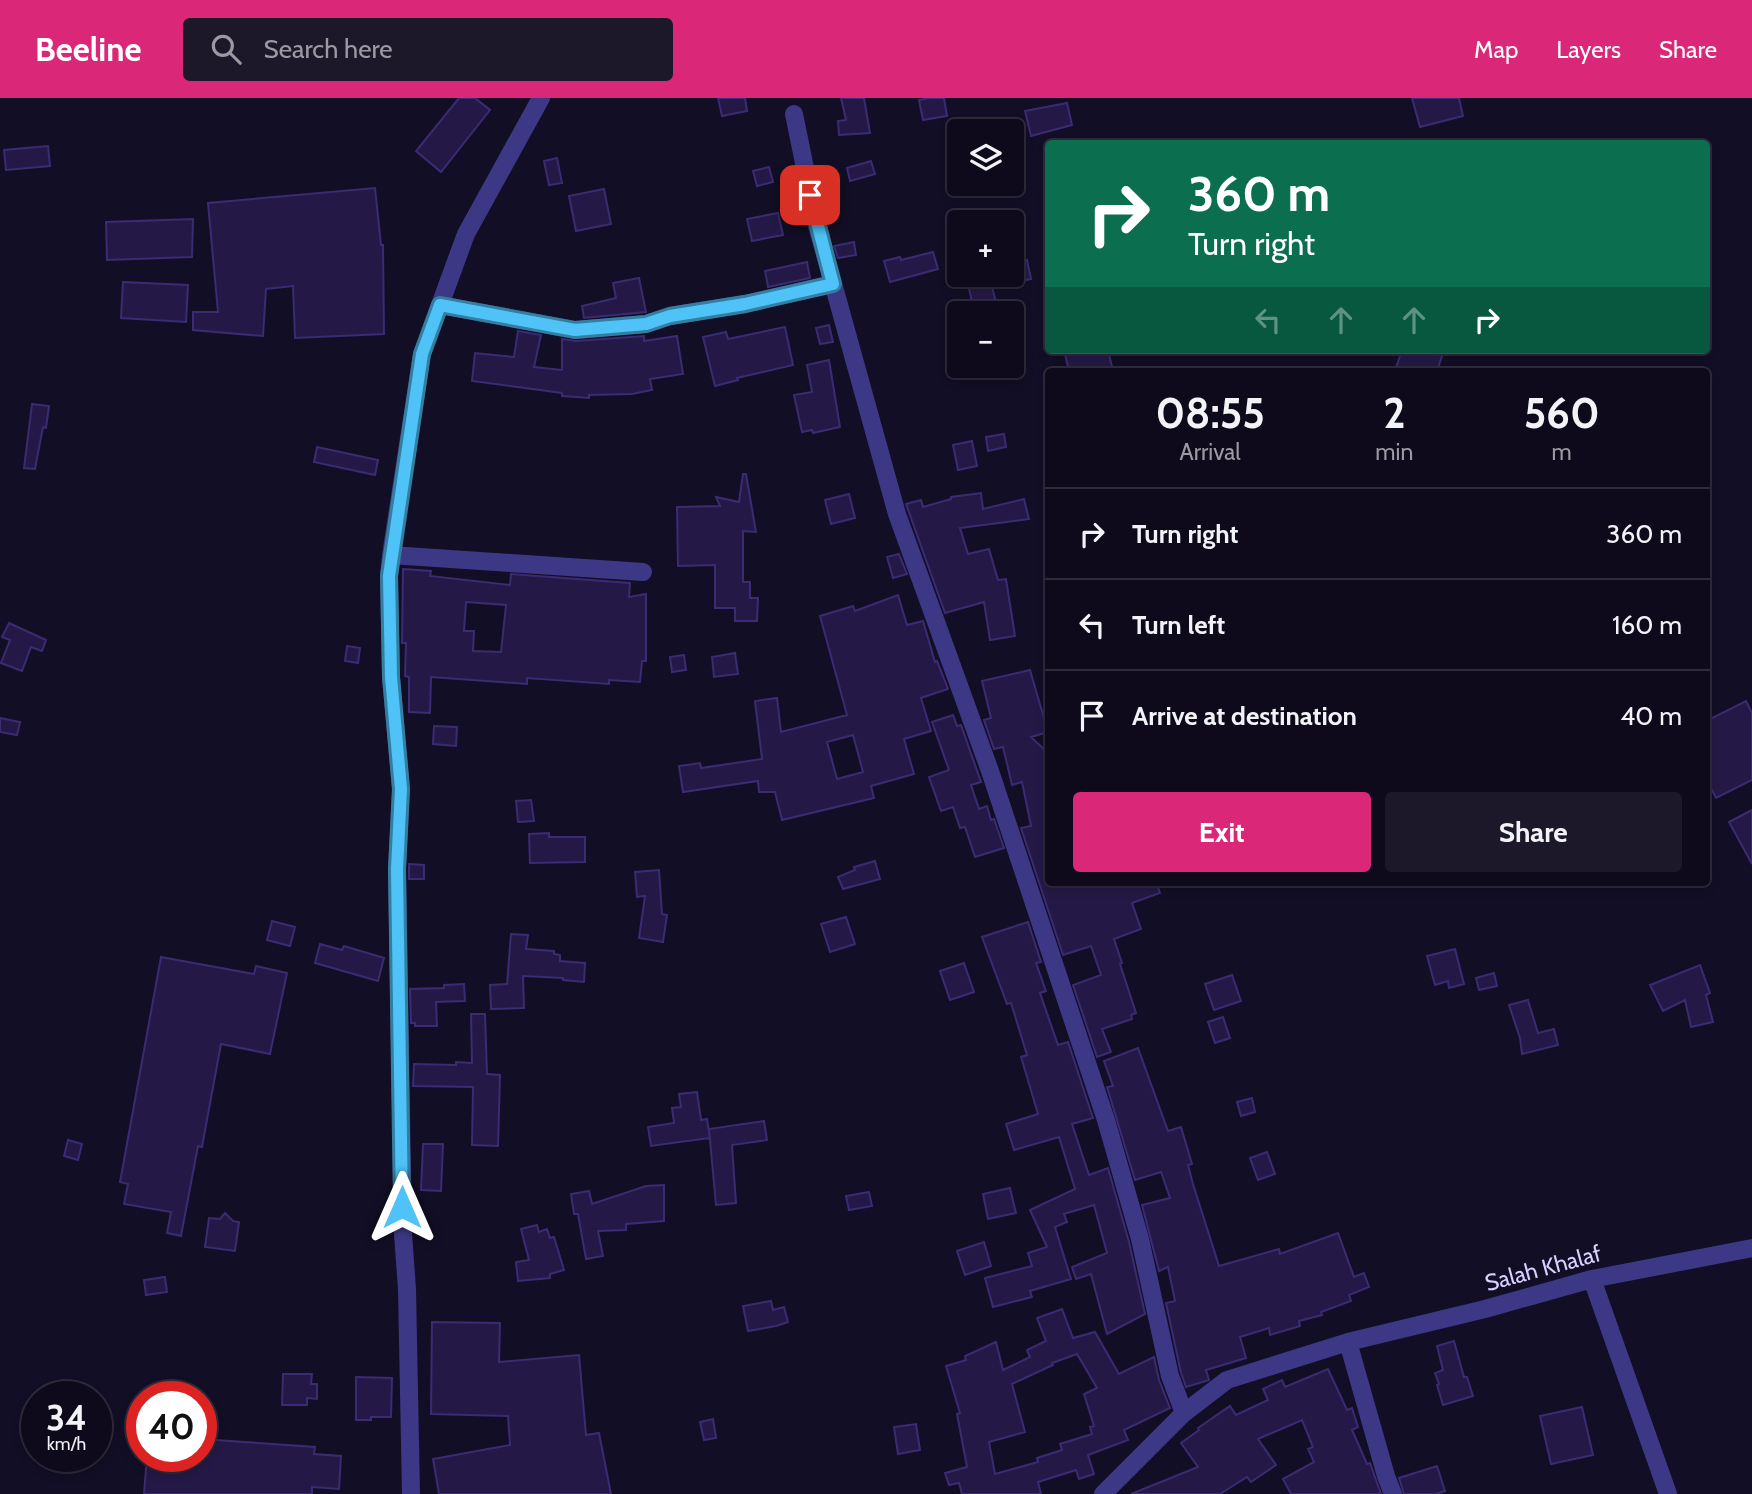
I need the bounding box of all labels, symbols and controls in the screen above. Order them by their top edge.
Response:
search box [183,18,673,81]
text: Beeline [35,29,141,69]
icon: search [207,30,245,68]
text: Search here [263,33,393,65]
text: Map [1474,35,1518,64]
text: Layers [1556,35,1621,64]
text: Share [1659,35,1717,64]
map controls [947,119,1024,378]
button: layers [947,119,1024,196]
text: 360 m [1188,164,1330,223]
pin [780,165,840,225]
icon: right [1073,168,1164,259]
icon: arrive [791,176,829,214]
button: + [947,210,1024,287]
text: Turn right [1188,224,1315,263]
button: − [947,301,1024,378]
icon: left [1249,301,1287,339]
icon: ahead [1322,301,1360,339]
icon: ahead [1395,301,1433,339]
icon: right [1468,301,1506,339]
text: 08:55 [1155,387,1265,439]
text: 2 [1383,387,1405,439]
text: 560 [1524,387,1600,439]
text: Arrival [1180,438,1241,466]
text: min [1375,438,1413,466]
text: m [1552,438,1572,466]
icon: right [1073,515,1111,553]
text: Turn right [1132,518,1238,550]
text: 360 m [1606,518,1682,550]
icon: left [1073,606,1111,644]
text: Turn left [1132,609,1225,641]
text: 160 m [1612,609,1682,641]
icon: arrive [1073,697,1111,735]
text: Arrive at destination [1132,700,1357,732]
text: 40 m [1620,700,1682,732]
button: Exit [1073,792,1371,872]
button: Share [1385,792,1682,872]
position arrow [365,1170,439,1244]
street label: Salah Khalaf [1482,1239,1604,1297]
speed limit sign: 40 [126,1381,217,1472]
text: 34 [46,1396,87,1439]
text: km/h [47,1433,86,1455]

